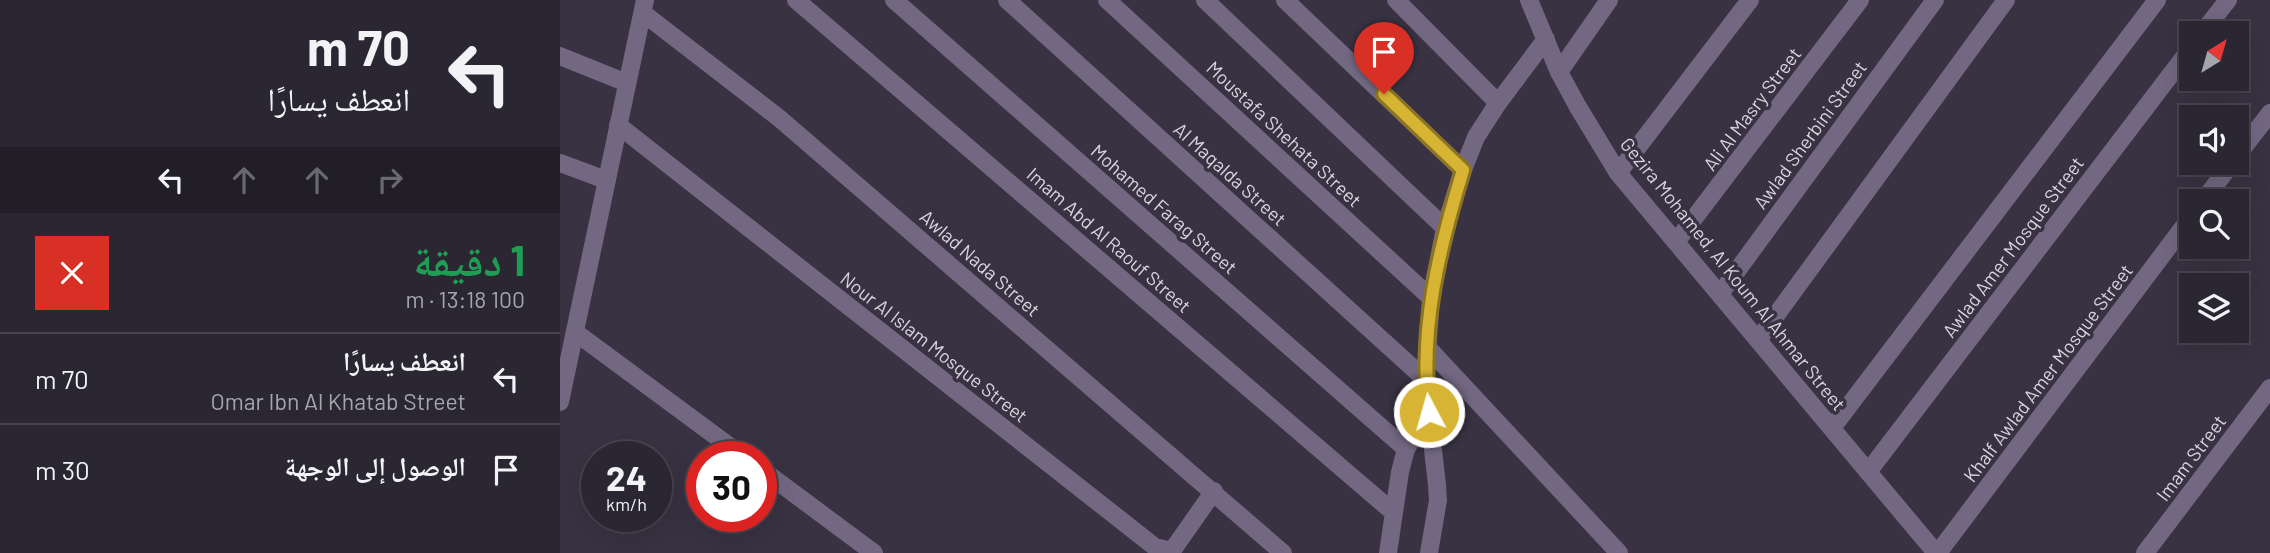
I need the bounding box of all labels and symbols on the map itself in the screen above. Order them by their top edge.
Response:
north arrow [2179,21,2249,91]
pin [1354,22,1414,94]
street label: Ali Al Masry Street [1698,42,1805,175]
street label: Moustafa Shehata Street [1202,56,1367,211]
street label: Awlad Sherbini Street [1748,56,1871,213]
street label: Al Maqalda Street [1169,117,1291,230]
street label: Gezira Mohamed, Al Koum Al Ahmar Street [1616,132,1851,415]
street label: Mohamed Farag Street [1087,139,1242,278]
street label: Awlad Amer Mosque Street [1937,152,2088,342]
street label: Imam Abd Al Raouf Street [1023,162,1196,317]
street label: Awlad Nada Street [916,204,1045,321]
street label: Khalf Awlad Amer Mosque Street [1958,259,2137,486]
street label: Nour Al Islam Mosque Street [836,266,1032,427]
position arrow [1392,375,1466,449]
street label: Imam Street [2151,410,2230,505]
speed limit sign: 30 [686,441,777,532]

